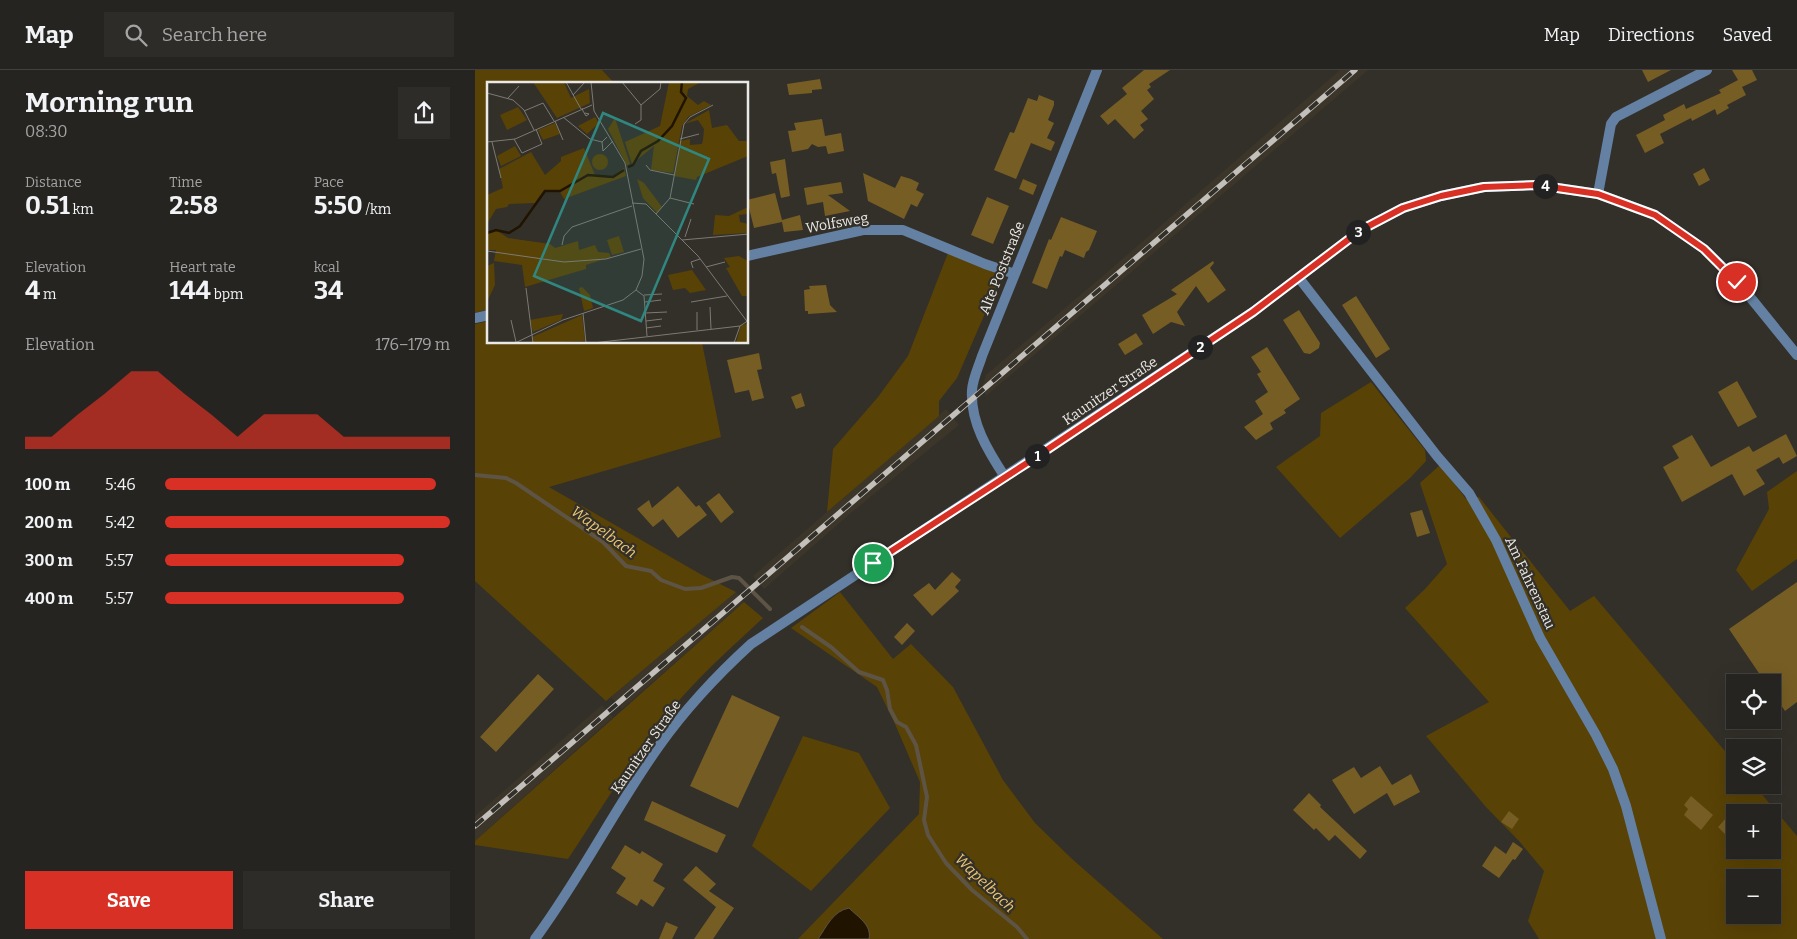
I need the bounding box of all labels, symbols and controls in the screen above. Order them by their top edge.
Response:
search box [104,12,454,57]
text: Map [25,21,74,49]
icon: search [122,21,150,49]
text: Search here [162,23,267,46]
text: Map [1544,24,1580,46]
text: Directions [1608,24,1695,46]
text: Saved [1723,24,1772,46]
inset map [487,82,749,344]
text: Morning run [25,86,193,119]
button: share [398,87,450,139]
text: 08:30 [25,122,68,141]
text: Distance [25,174,82,191]
text: Time [169,174,202,191]
text: Pace [314,174,344,191]
pin: 4 [1533,174,1557,198]
text: 4 [1541,178,1550,195]
text: 0.51 [25,191,70,221]
text: 2:58 [169,191,218,221]
text: 5:50 [314,191,363,221]
text: km [70,201,94,218]
text: /km [363,201,391,218]
street label: Wolfsweg [804,209,870,237]
street label: Alte Poststraße [976,219,1028,317]
pin: 3 [1345,220,1371,244]
text: 3 [1354,224,1363,241]
text: Elevation [25,259,86,276]
text: Heart rate [169,259,236,276]
text: kcal [314,259,340,276]
pin [1716,261,1758,303]
icon: check [1723,268,1751,296]
text: 4 [25,276,40,306]
text: 144 [169,276,211,306]
text: 34 [314,276,343,306]
text: m [40,286,56,303]
text: bpm [211,286,243,303]
pin: 2 [1187,334,1213,360]
text: Elevation [25,335,95,354]
text: 176–179 m [375,335,450,354]
text: 2 [1197,339,1204,356]
street label: Kaunitzer Straße [1059,353,1161,429]
pin: 1 [1025,444,1049,468]
text: 1 [1034,448,1041,465]
text: 100 m [25,475,70,494]
text: 5:46 [105,475,136,494]
water label: Wapelbach [568,502,640,562]
text: 200 m [25,513,72,532]
text: 5:42 [105,513,135,532]
street label: Am Fahrenstau [1501,534,1559,632]
pin [852,542,894,584]
icon: arrive [859,549,887,577]
text: 300 m [25,551,73,570]
text: 5:57 [105,551,133,570]
text: 400 m [25,589,73,608]
text: 5:57 [105,589,133,608]
map controls [1726,674,1781,924]
button: locate [1726,674,1781,729]
street label: Kaunitzer Straße [607,697,685,797]
button: layers [1726,739,1781,794]
button: + [1726,804,1781,859]
water label: Wapelbach [951,850,1019,916]
button: − [1726,869,1781,924]
button: Save [25,871,233,929]
button: Share [243,871,450,929]

